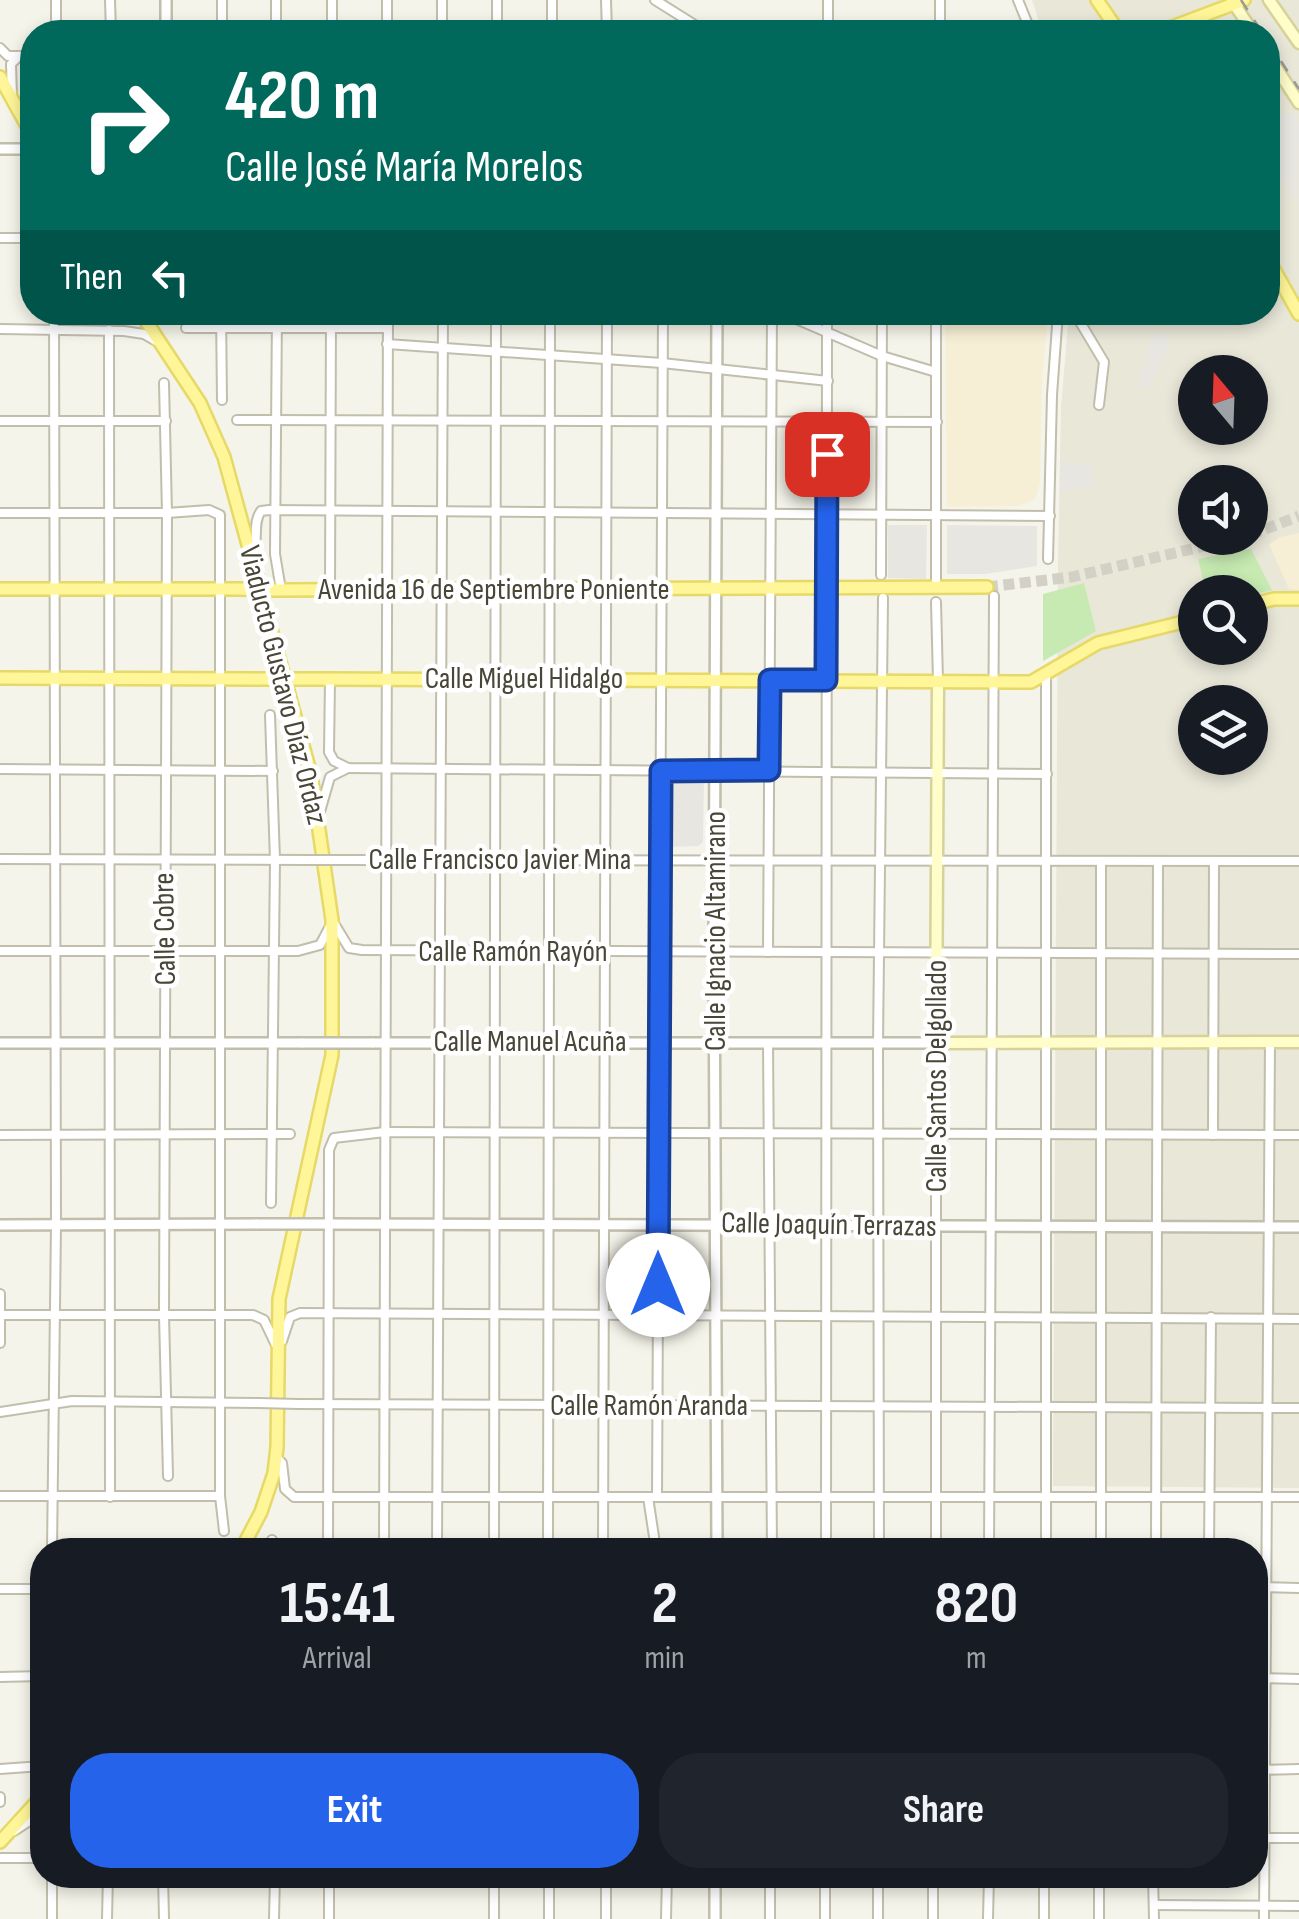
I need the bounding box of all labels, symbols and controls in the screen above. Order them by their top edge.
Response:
text: 420 m [225,55,379,139]
icon: right [60,60,190,190]
text: Calle José María Morelos [225,140,583,195]
icon: left [143,250,198,305]
text: Then [60,255,123,300]
north arrow [1178,355,1268,445]
map controls [1178,355,1268,775]
pin [785,412,870,497]
icon: arrive [800,427,855,482]
button: sound [1178,465,1268,555]
street label: Viaducto Gustavo Díaz Ordaz [231,542,335,828]
street label: Avenida 16 de Septiembre Poniente [317,572,670,608]
button: search [1178,575,1268,665]
street label: Calle Miguel Hidalgo [425,661,623,697]
button: layers [1178,685,1268,775]
street label: Calle Ignacio Altamirano [698,811,734,1051]
street label: Calle Francisco Javier Mina [369,842,631,878]
street label: Calle Cobre [146,872,184,986]
street label: Calle Ramón Rayón [418,934,608,970]
street label: Calle Santos Delgollado [919,960,955,1192]
street label: Calle Manuel Acuña [434,1024,626,1060]
street label: Calle Joaquín Terrazas [721,1205,937,1245]
position arrow [606,1233,710,1337]
street label: Calle Ramón Aranda [550,1388,748,1424]
text: 15:41 [280,1568,395,1640]
text: 2 [651,1568,678,1640]
text: 820 [935,1568,1018,1640]
text: Arrival [303,1639,372,1678]
text: min [645,1639,685,1678]
text: m [966,1639,987,1678]
button: Exit [70,1753,639,1868]
button: Share [659,1753,1228,1868]

